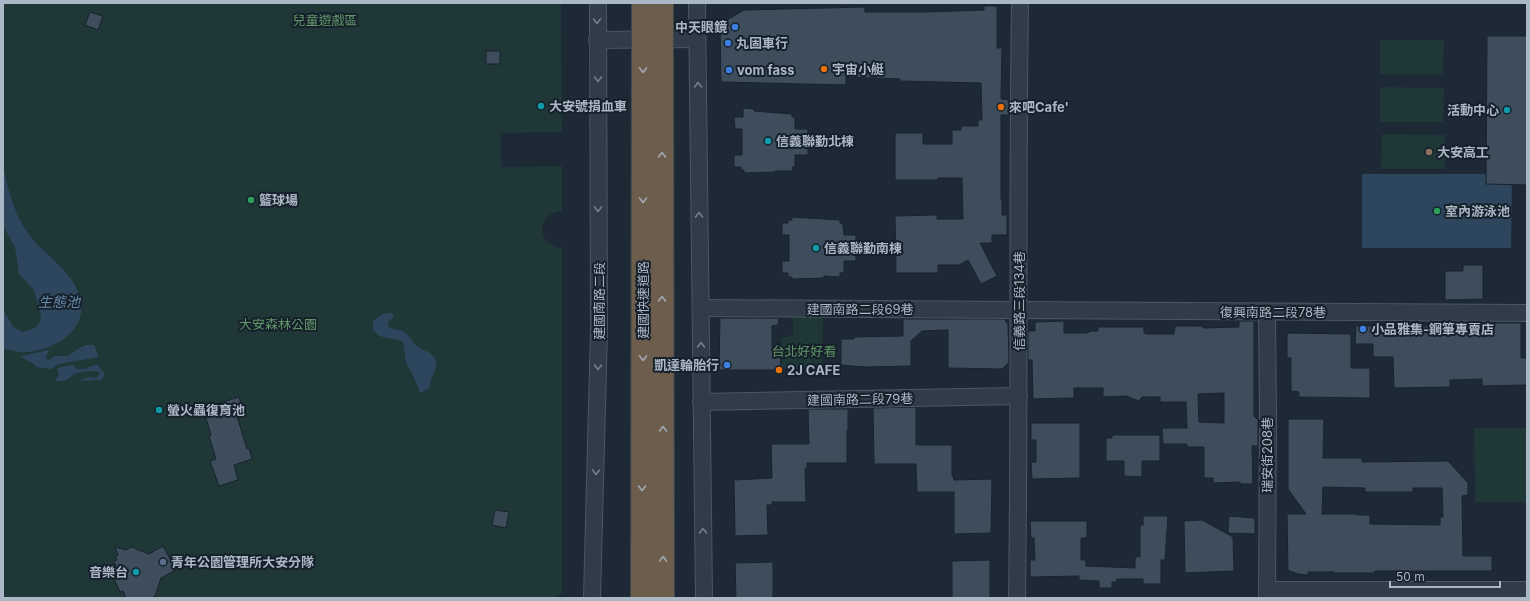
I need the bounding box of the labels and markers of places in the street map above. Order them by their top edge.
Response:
place label: 中天眼鏡 [675,19,728,35]
marker: 中天眼鏡 [730,22,740,32]
place label: 丸固車行 [736,35,788,51]
marker: 丸固車行 [723,38,733,48]
place label: 宇宙小艇 [832,61,884,77]
place label: vom fass [737,62,795,78]
marker: 宇宙小艇 [819,64,829,74]
marker: vom fass [724,65,734,75]
place label: 大安號捐血車 [549,98,627,114]
place label: 來吧Cafe' [1009,99,1069,115]
marker: 大安號捐血車 [536,101,546,111]
marker: 來吧Cafe' [996,102,1006,112]
place label: 活動中心 [1447,102,1499,118]
marker: 活動中心 [1502,105,1512,115]
place label: 信義聯勤北棟 [776,133,854,149]
marker: 信義聯勤北棟 [763,136,773,146]
place label: 大安高工 [1437,144,1489,160]
marker: 大安高工 [1424,147,1434,157]
place label: 籃球場 [259,192,298,208]
marker: 籃球場 [246,195,256,205]
place label: 室內游泳池 [1445,203,1510,219]
marker: 室內游泳池 [1432,206,1442,216]
place label: 信義聯勤南棟 [824,240,902,256]
marker: 信義聯勤南棟 [811,243,821,253]
place label: 小品雅集-鋼筆專賣店 [1371,321,1494,337]
marker: 小品雅集-鋼筆專賣店 [1358,324,1368,334]
place label: 凱達輪胎行 [654,357,719,373]
marker: 凱達輪胎行 [722,360,732,370]
place label: 2J CAFE [787,362,840,378]
marker: 2J CAFE [774,365,784,375]
place label: 螢火蟲復育池 [167,402,245,418]
marker: 螢火蟲復育池 [154,405,164,415]
place label: 青年公園管理所大安分隊 [171,554,314,570]
marker: 青年公園管理所大安分隊 [158,557,168,567]
place label: 音樂台 [89,564,128,580]
marker: 音樂台 [131,567,141,577]

